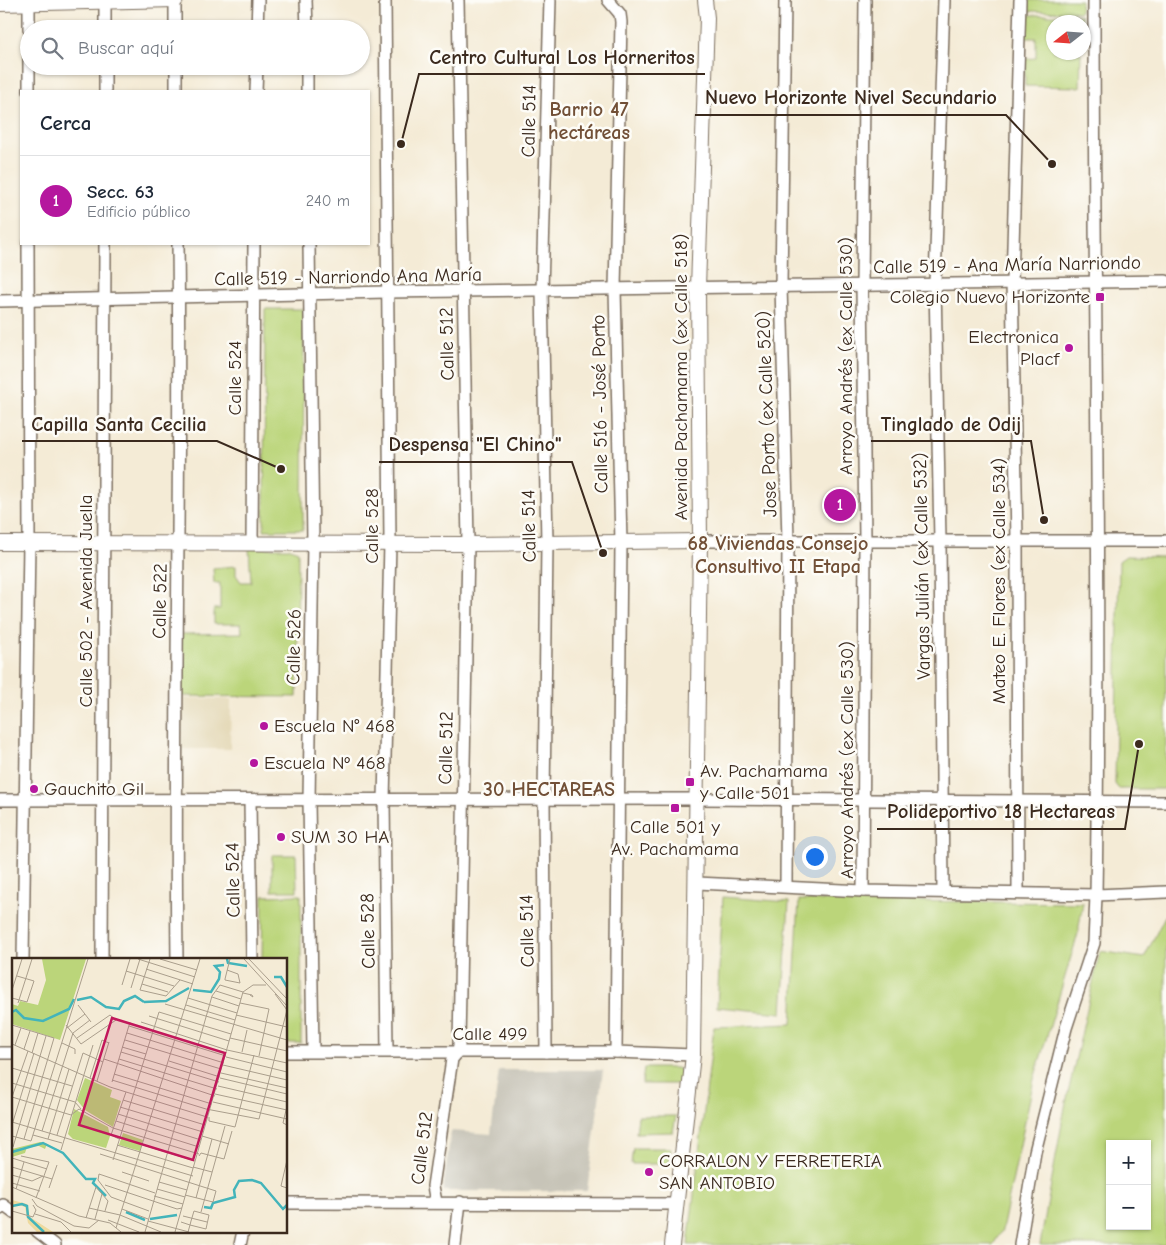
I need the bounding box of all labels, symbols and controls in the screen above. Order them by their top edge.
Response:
north arrow [1046,15,1091,60]
search box [20,20,370,75]
icon: search [38,34,66,62]
text: Buscar aquí [78,37,174,59]
callout: Centro Cultural Los Horneritos [419,39,705,74]
text: Centro Cultural Los Horneritos [429,46,695,69]
callout: Nuevo Horizonte Nivel Secundario [695,80,1006,115]
street label: Calle 514 [517,84,541,158]
text: Nuevo Horizonte Nivel Secundario [705,86,997,109]
district label: Barrio 47 hectáreas [548,98,630,144]
text: Cerca [40,111,91,135]
text: Secc. 63 [87,181,154,203]
text: 1 [53,192,59,210]
text: 240 m [306,192,350,210]
text: Edificio público [87,203,191,221]
street label: Avenida Pachamama (ex Calle 518) [670,234,692,520]
street label: Arroyo Andrés (ex Calle 530) [835,237,857,475]
street label: Calle 519 - Ana María Narriondo [873,252,1141,278]
street label: Calle 519 - Narriondo Ana María [214,264,482,290]
place label: Colegio Nuevo Horizonte [890,286,1090,308]
marker: Colegio Nuevo Horizonte [1094,291,1106,303]
street label: Calle 512 [435,307,459,381]
street label: Jose Porto (ex Calle 520) [752,310,782,518]
street label: Calle 516 - José Porto [587,314,613,494]
place label: Electronica Placf [968,326,1061,370]
street label: Calle 524 [224,341,246,416]
marker: Electronica Placf [1063,342,1075,354]
callout: Capilla Santa Cecilia [22,406,217,441]
callout: Tinglado de Odij [871,406,1031,441]
text: Capilla Santa Cecilia [31,413,207,436]
text: Tinglado de Odij [881,413,1021,436]
callout: Despensa "El Chino" [379,427,572,462]
text: Despensa "El Chino" [389,433,562,456]
street label: Vargas Julián (ex Calle 532) [909,452,935,680]
street label: Mateo E. Flores (ex Calle 534) [988,458,1010,704]
pin: 1 [824,486,856,524]
street label: Calle 528 [361,488,383,564]
street label: Calle 514 [517,489,541,563]
street label: Calle 502 - Avenida Juella [75,495,97,708]
district label: 68 Viviendas Consejo Consultivo II Etapa [688,532,868,578]
street label: Calle 522 [148,563,172,639]
street label: Calle 526 [282,609,306,685]
street label: Arroyo Andrés (ex Calle 530) [836,641,858,879]
street label: Calle 512 [434,711,458,785]
place label: Escuela N° 468 [274,715,395,737]
marker: Escuela N° 468 [258,720,270,732]
place label: Escuela Nº 468 [264,752,385,774]
marker: Escuela Nº 468 [248,757,260,769]
place label: Av. Pachamama y Calle 501 [699,760,828,804]
marker: Av. Pachamama y Calle 501 [684,776,696,788]
place label: Gauchito Gil [44,778,144,800]
district label: 30 HECTAREAS [483,778,615,801]
marker: Gauchito Gil [28,783,40,795]
callout: Polideportivo 18 Hectareas [877,794,1125,829]
text: Polideportivo 18 Hectareas [887,800,1115,823]
marker: Calle 501 y Av. Pachamama [669,802,681,814]
place label: Calle 501 y Av. Pachamama [611,816,739,860]
place label: SUM 30 HA [291,826,389,848]
marker: SUM 30 HA [275,831,287,843]
street label: Calle 524 [221,842,245,918]
your location [802,844,828,870]
street label: Calle 528 [356,893,380,969]
street label: Calle 514 [515,894,539,968]
inset map [12,958,288,1232]
street label: Calle 499 [452,1023,528,1045]
street label: Calle 512 [407,1110,437,1186]
map controls [1106,1140,1151,1230]
button: + [1106,1140,1151,1185]
place label: CORRALON Y FERRETERIA SAN ANTOBIO [659,1150,882,1194]
marker: CORRALON Y FERRETERIA SAN ANTOBIO [643,1166,655,1178]
button: − [1106,1185,1151,1230]

